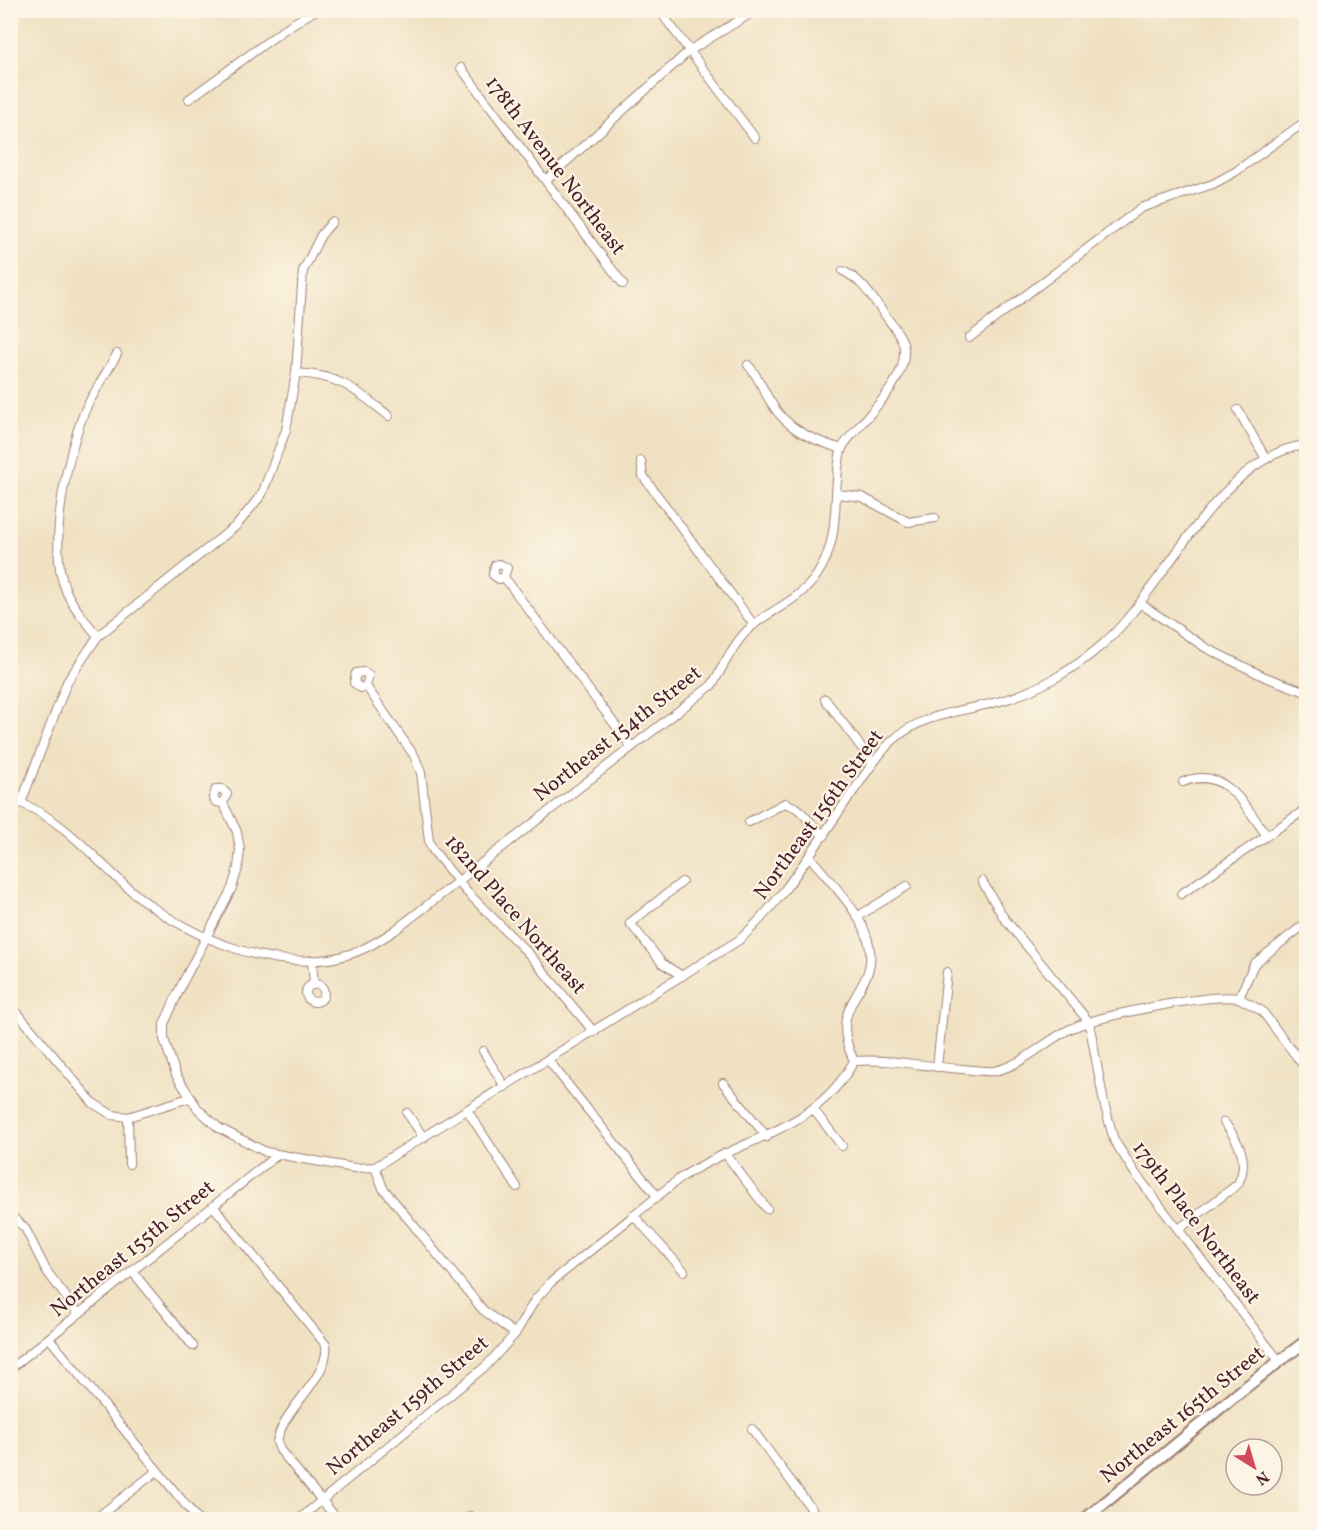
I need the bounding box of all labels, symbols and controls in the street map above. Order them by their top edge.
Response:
street label: 178th Avenue Northeast [478,70,632,262]
street label: Northeast 154th Street [528,659,708,809]
street label: Northeast 156th Street [747,724,891,906]
street label: 182nd Place Northeast [437,829,593,1001]
street label: 179th Place Northeast [1125,1135,1267,1311]
street label: Northeast 155th Street [45,1174,221,1325]
street label: Northeast 159th Street [320,1329,496,1483]
street label: Northeast 165th Street [1095,1340,1269,1488]
north arrow [1224,1437,1284,1497]

